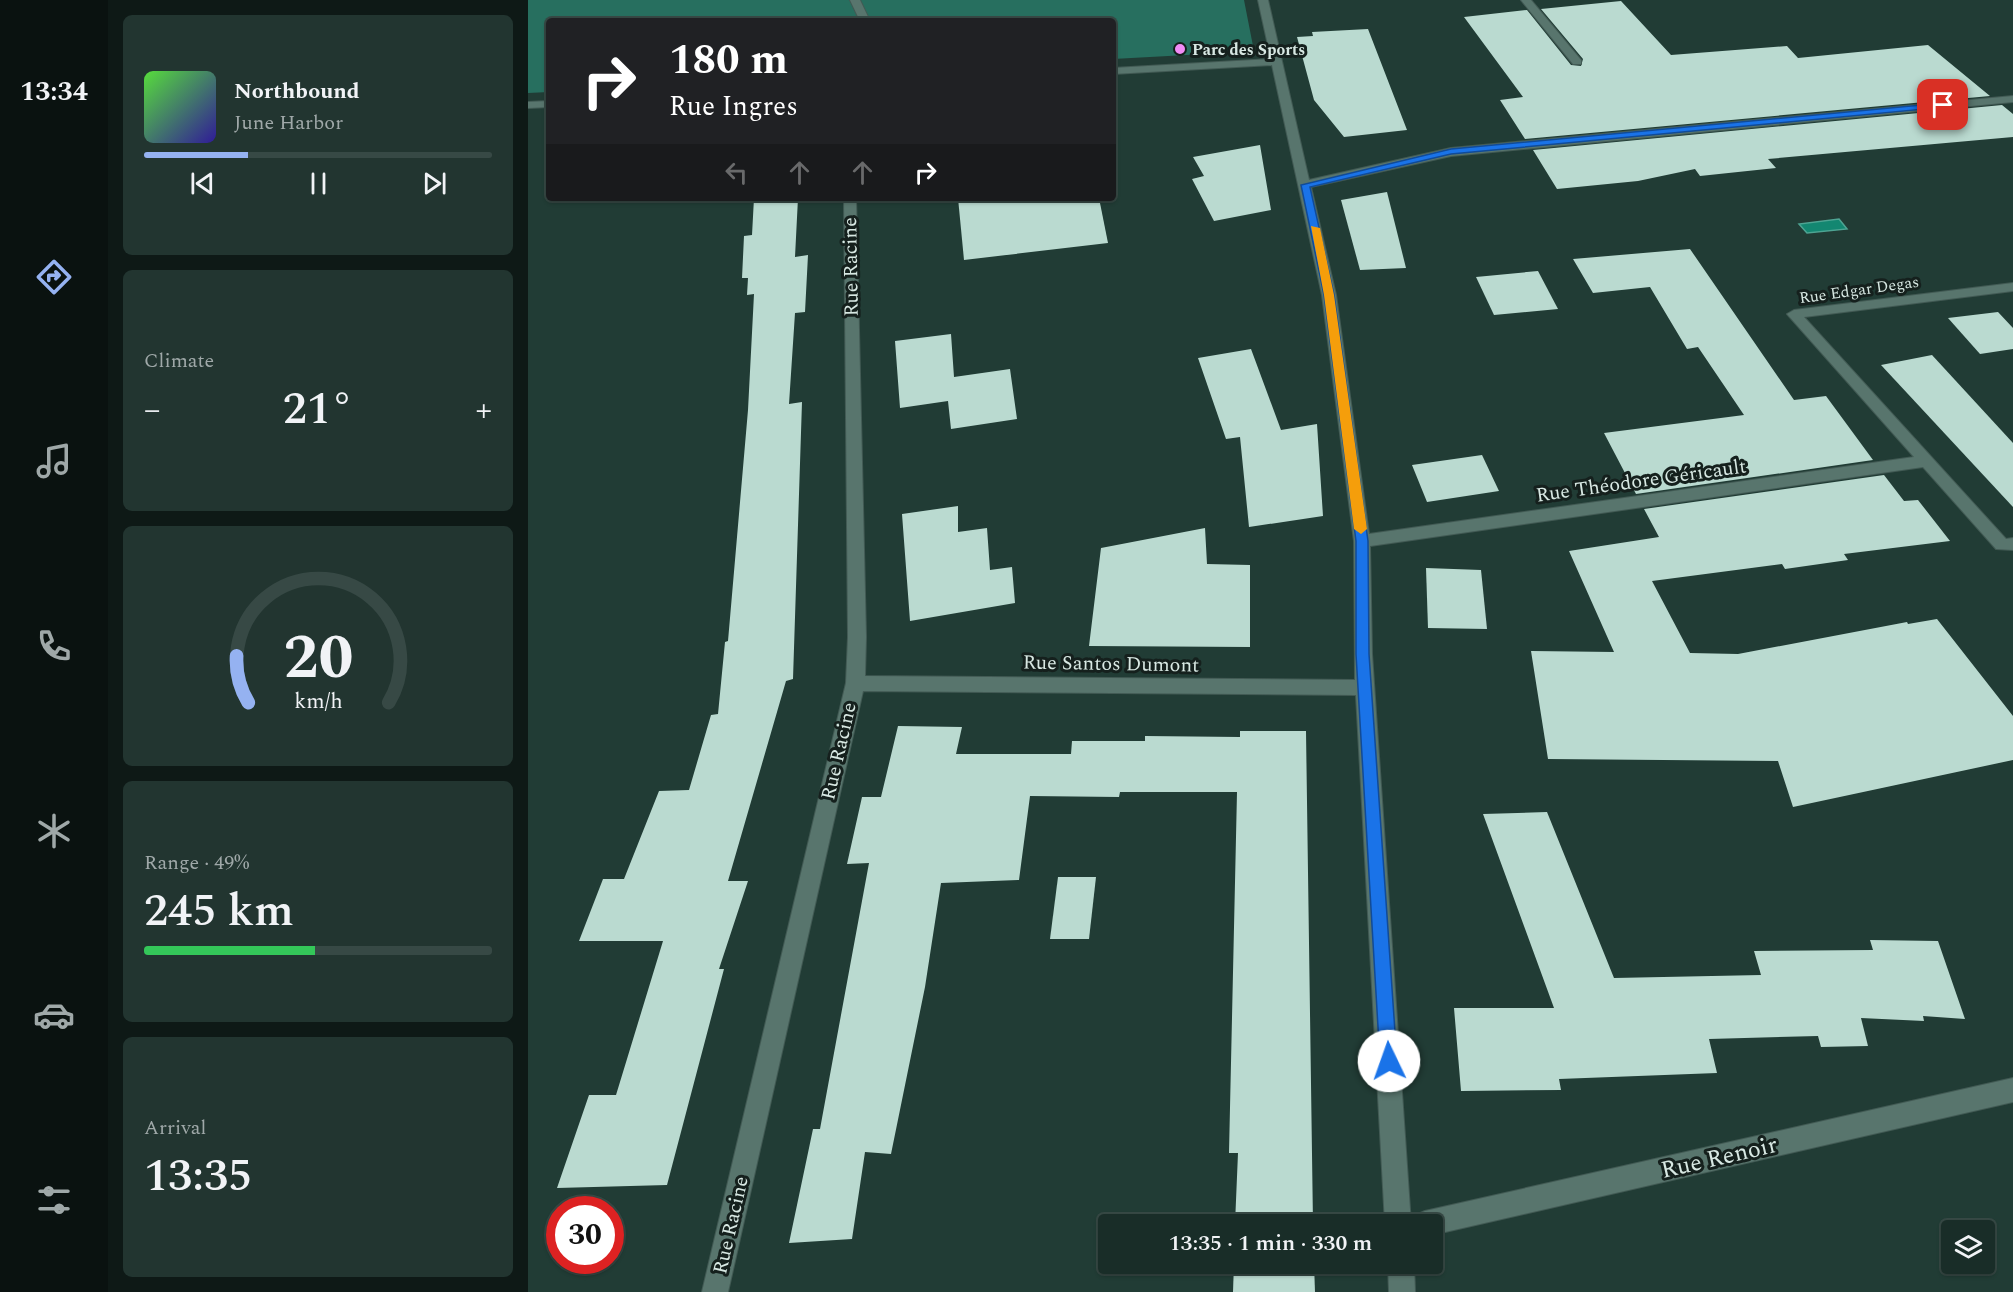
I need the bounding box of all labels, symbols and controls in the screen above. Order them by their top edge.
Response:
text: 180 m [669,29,788,92]
place label: Parc des Sports [1192,38,1305,62]
icon: right [570,42,648,120]
marker: Parc des Sports [1173,42,1187,56]
text: 13:34 [20,71,88,113]
text: Northbound [234,75,360,108]
pin [1917,79,1968,130]
text: Rue Ingres [669,86,798,128]
icon: arrive [1926,88,1959,121]
text: June Harbor [234,108,343,138]
icon: left [720,156,753,189]
icon: ahead [783,156,816,189]
icon: ahead [846,156,879,189]
icon: right [909,156,942,189]
icon: previous [186,167,219,200]
icon: pause [302,167,335,200]
icon: next [418,167,451,200]
street label: Rue Racine [835,217,867,317]
icon: directions [33,256,75,298]
street label: Rue Edgar Degas [1798,270,1921,310]
text: Climate [144,346,214,376]
text: 21° [283,375,353,444]
text: − [144,385,161,435]
text: + [476,385,492,435]
icon: music [33,440,75,482]
street label: Rue Théodore Géricault [1534,451,1748,511]
text: 20 [283,611,353,706]
icon: phone [33,625,75,667]
street label: Rue Santos Dumont [1022,647,1199,681]
text: km/h [294,685,342,718]
street label: Rue Racine [813,699,865,803]
icon: climate [33,810,75,852]
text: Range · 49% [144,848,249,878]
text: 245 km [144,877,294,946]
icon: car [33,994,75,1036]
position arrow [1357,1029,1421,1093]
text: Arrival [144,1113,206,1143]
street label: Rue Renoir [1657,1127,1781,1189]
text: 13:35 [144,1142,252,1211]
street label: Rue Racine [705,1173,757,1277]
icon: filters [33,1179,75,1221]
speed limit sign: 30 [546,1196,624,1274]
map controls [1941,1220,1995,1274]
button: layers [1941,1220,1995,1274]
text: 13:35 · 1 min · 330 m [1169,1227,1372,1260]

